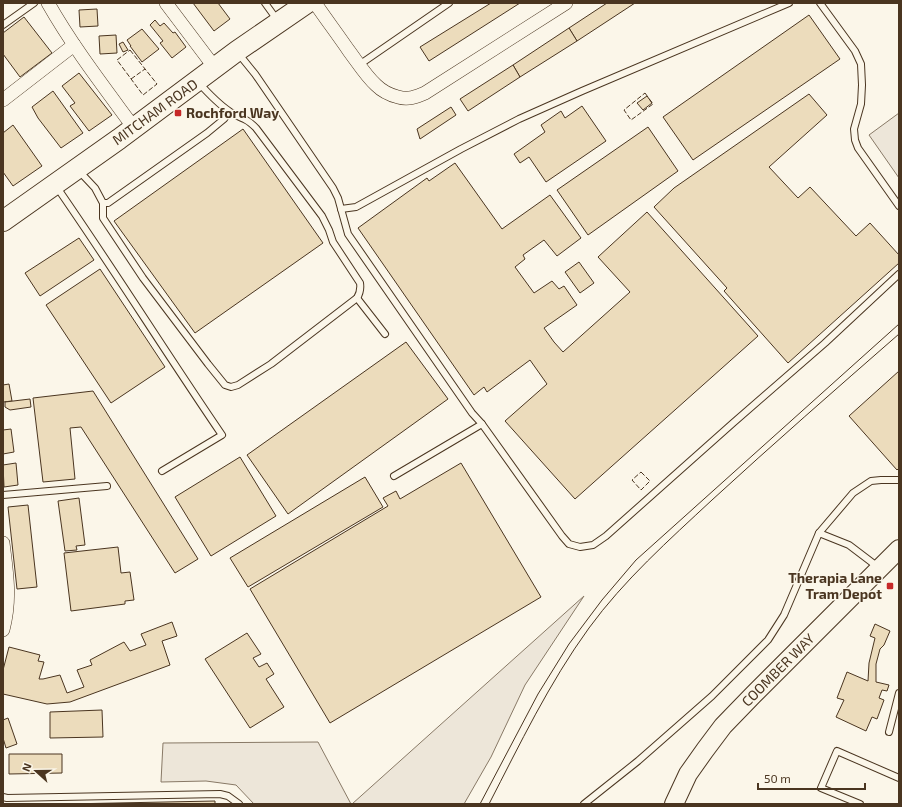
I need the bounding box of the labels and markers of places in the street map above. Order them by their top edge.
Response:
place label: Rochford Way [186,104,279,121]
marker: Rochford Way [173,108,183,118]
place label: Therapia Lane Tram Depot [788,569,882,602]
marker: Therapia Lane Tram Depot [885,581,895,591]

